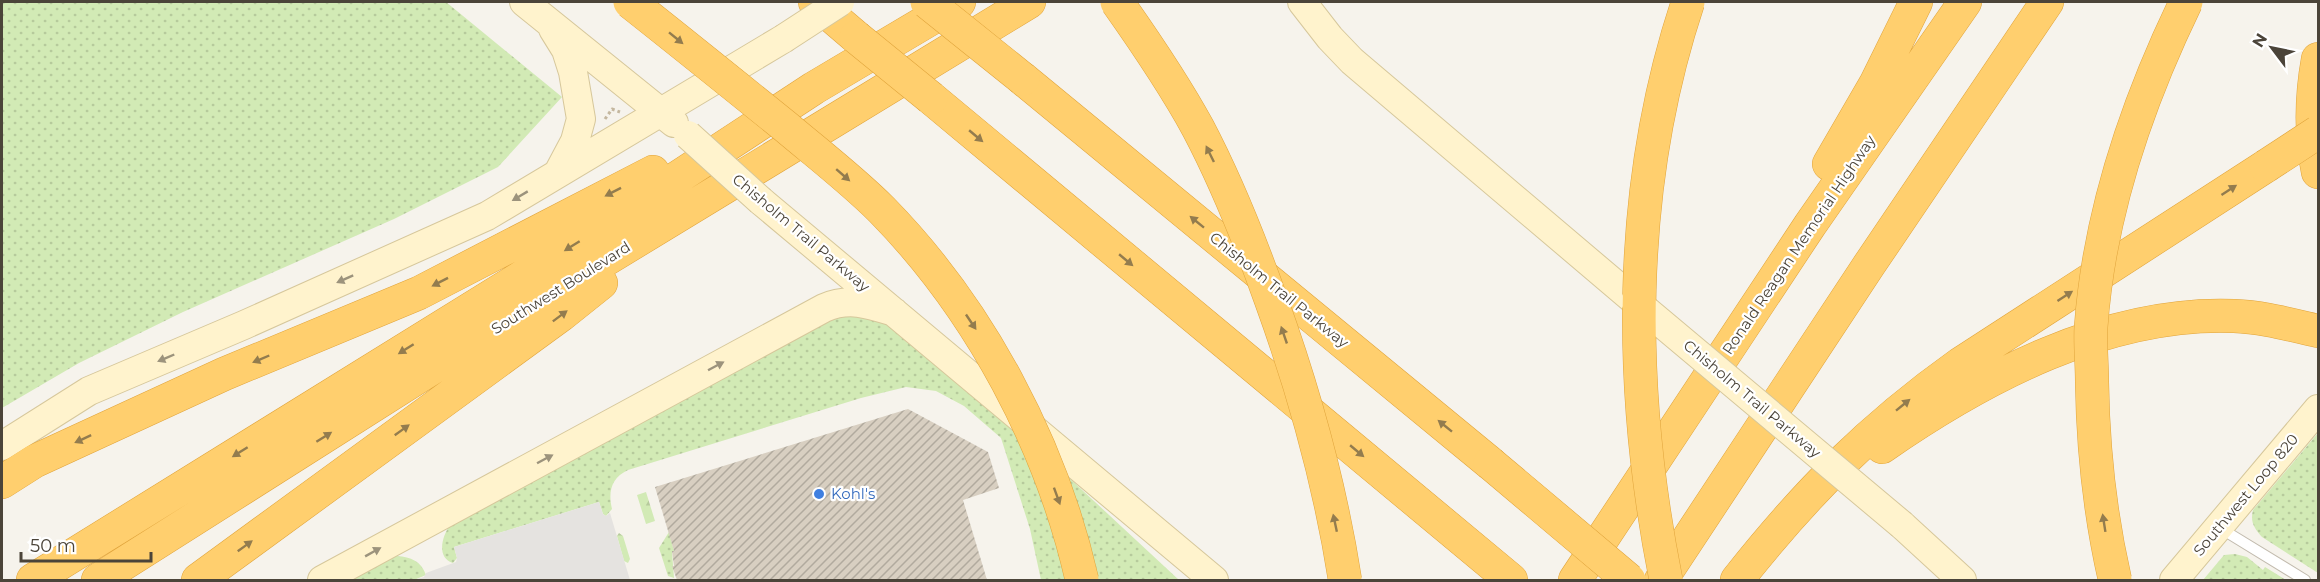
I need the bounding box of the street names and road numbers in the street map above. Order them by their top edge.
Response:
street label: Ronald Reagan Memorial Highway [1718,131,1880,358]
street label: Chisholm Trail Parkway [729,170,875,296]
street label: Chisholm Trail Parkway [1206,228,1353,352]
street label: Southwest Boulevard [488,237,634,338]
street label: Chisholm Trail Parkway [1680,336,1826,462]
street label: Southwest Loop 820 [2189,430,2302,560]

